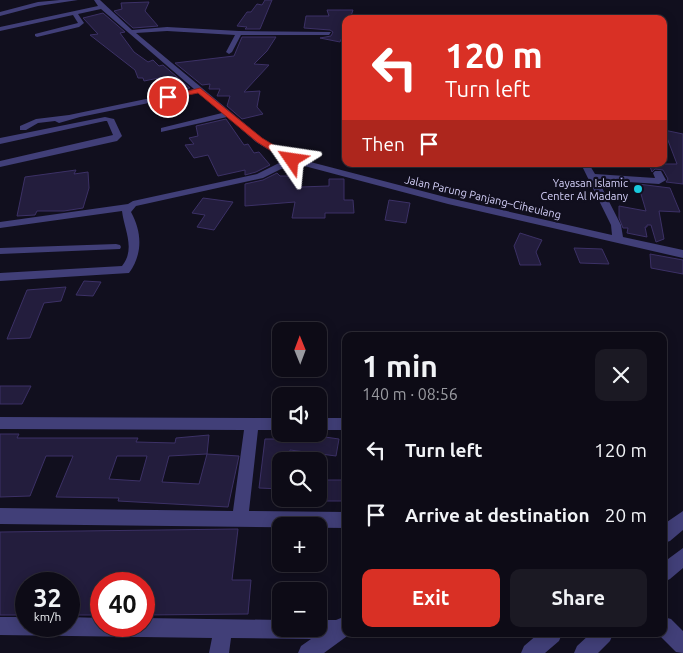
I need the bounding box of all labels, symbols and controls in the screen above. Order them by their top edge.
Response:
icon: left [362,35,427,100]
text: 120 m [445,35,543,75]
pin [147,76,189,118]
text: Turn left [445,76,530,101]
icon: arrive [154,83,182,111]
icon: arrive [415,130,443,158]
position arrow [265,133,317,185]
text: Then [362,133,405,155]
street label: Jalan Parung Panjang–Ciheulang [404,173,562,221]
place label: Yayasan Islamic Center Al Madany [541,177,629,202]
marker: Yayasan Islamic Center Al Madany [632,183,644,195]
north arrow [272,322,328,378]
map controls [272,322,327,637]
text: 1 min [362,349,438,383]
button: close [595,349,647,401]
text: 140 m · 08:56 [362,385,458,403]
button: sound [272,387,327,442]
icon: left [362,436,390,464]
text: Turn left [405,439,483,461]
text: 120 m [594,439,647,461]
button: search [272,452,327,507]
icon: arrive [362,501,390,529]
text: Arrive at destination [405,504,590,526]
text: 20 m [605,504,647,526]
button: + [272,517,327,572]
button: Exit [362,569,500,627]
button: Share [510,569,647,627]
speed limit sign: 40 [90,572,155,637]
button: − [272,582,327,637]
text: 32 [33,584,62,612]
text: km/h [34,610,61,623]

